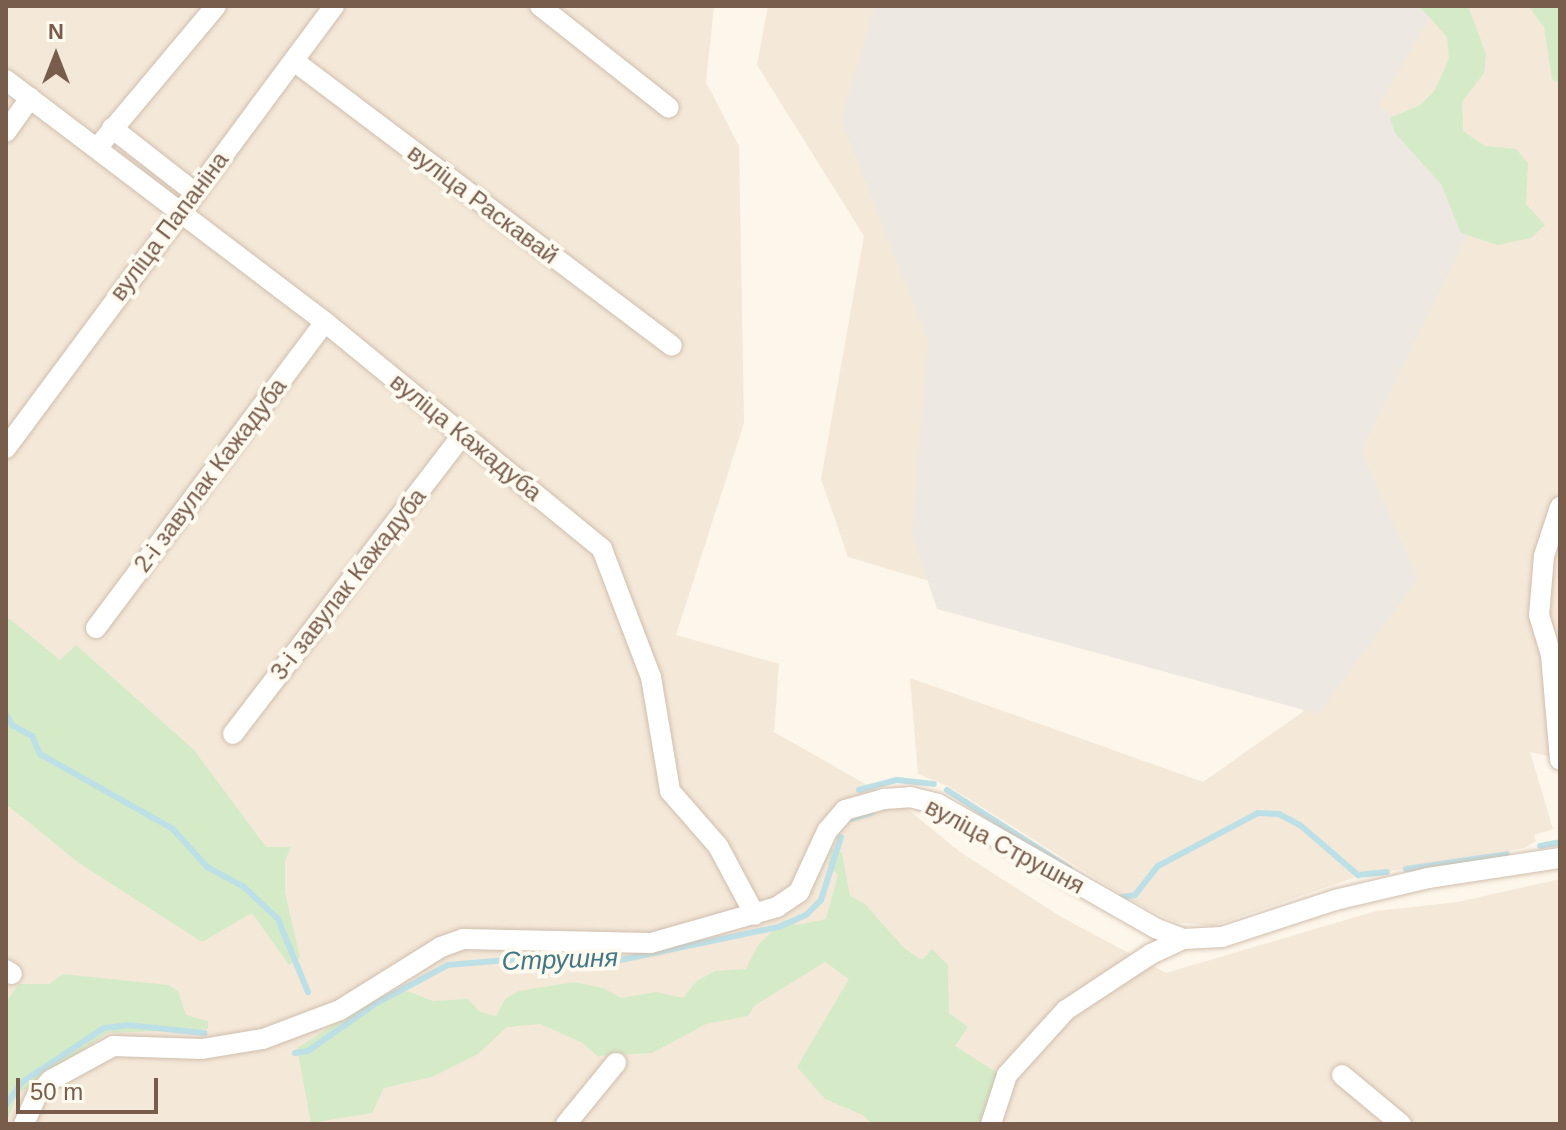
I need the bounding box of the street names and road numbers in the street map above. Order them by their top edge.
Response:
street label: вуліца Раскавай [402,138,564,270]
street label: вуліца Папаніна [104,146,234,306]
street label: вуліца Кажадуба [385,367,547,507]
street label: 2-і завулак Кажадуба [128,372,292,578]
street label: 3-і завулак Кажадуба [264,482,432,686]
street label: вуліца Струшня [921,792,1089,900]

